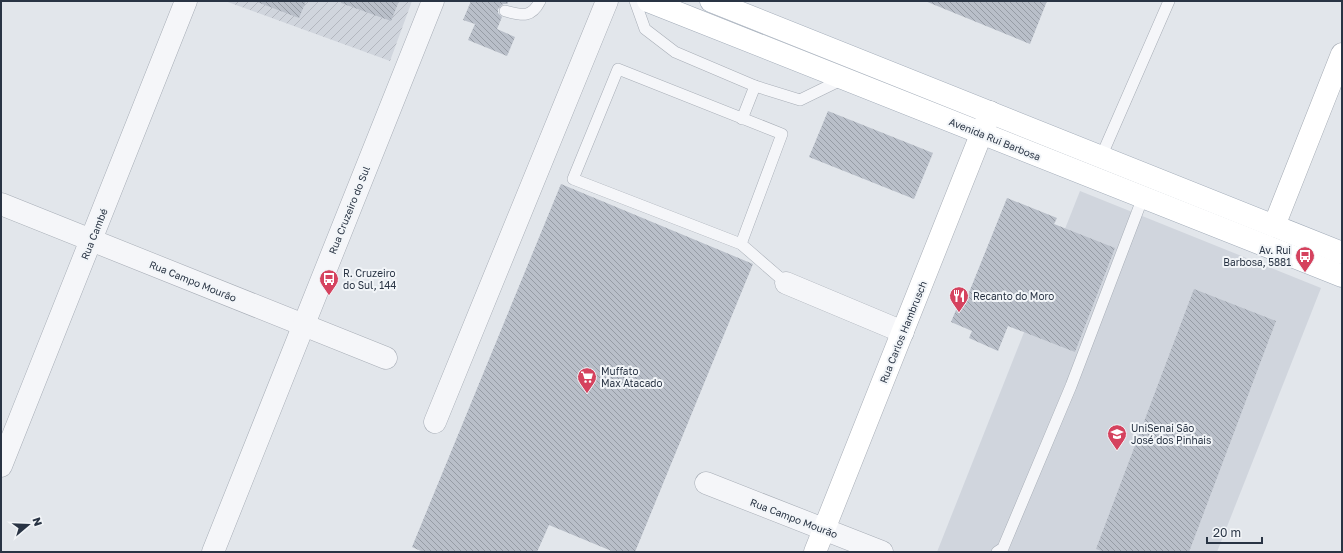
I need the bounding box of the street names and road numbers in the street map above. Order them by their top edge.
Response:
street label: Avenida Rui Barbosa [947,115,1043,163]
street label: Rua Cruzeiro do Sul [326,164,372,256]
street label: Rua Cambé [78,207,110,261]
street label: Rua Campo Mourão [148,258,238,304]
street label: Rua Carlos Hambrusch [877,279,929,385]
street label: Rua Campo Mourão [749,496,839,540]

